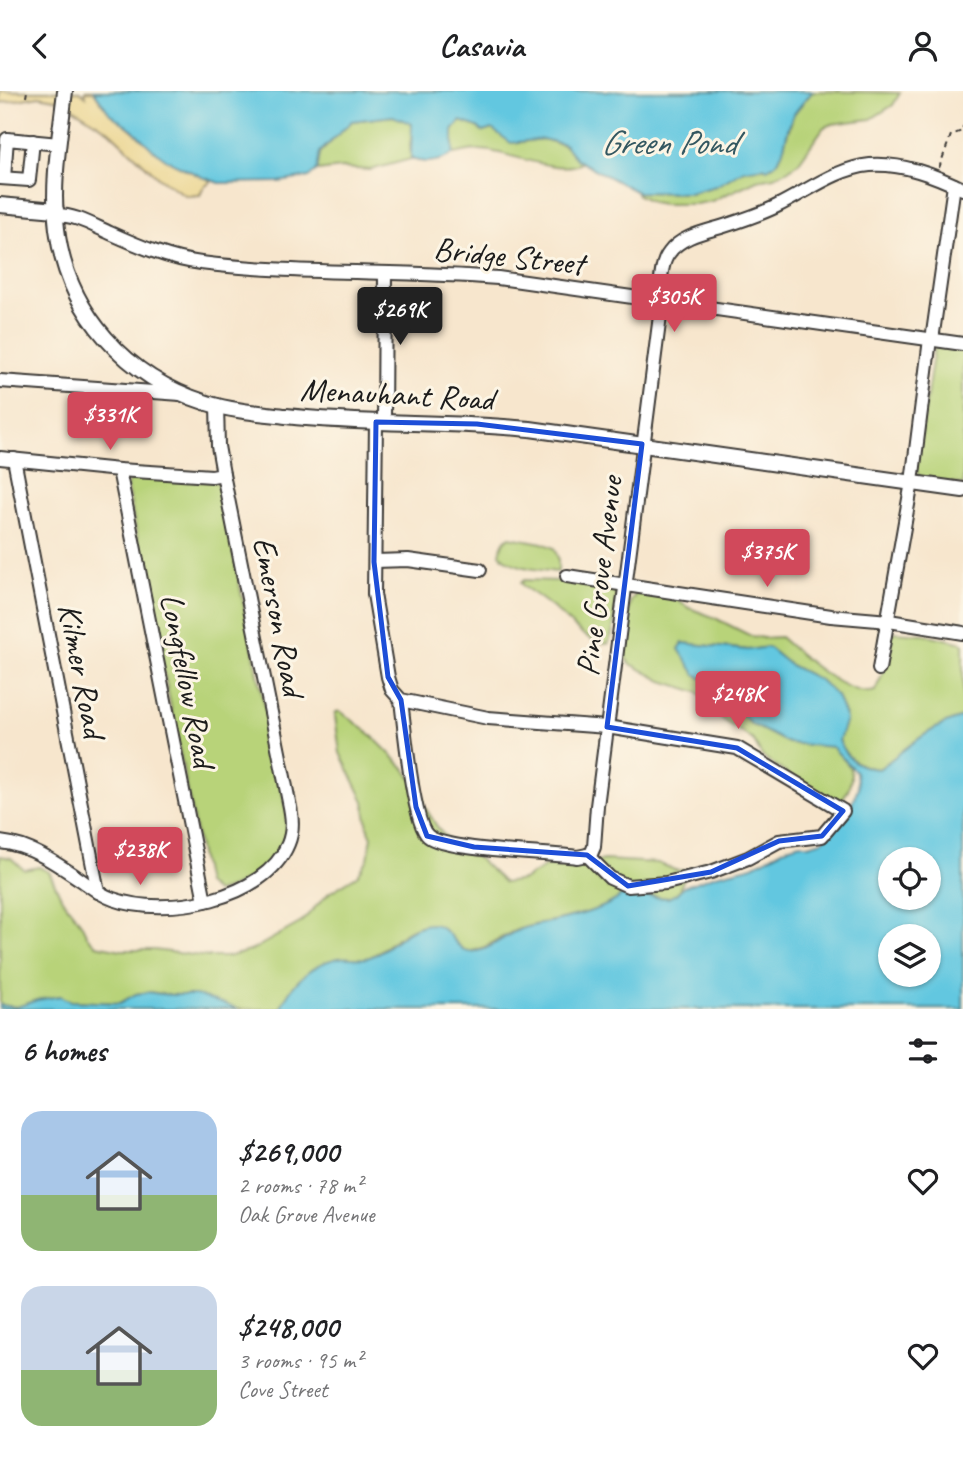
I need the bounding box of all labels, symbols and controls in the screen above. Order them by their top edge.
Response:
text: Casavia [439,25,524,66]
icon: back [21,27,59,65]
icon: person [904,27,942,65]
water label: Green Pond [601,120,745,165]
street label: Bridge Street [432,227,590,285]
pin: $305K [625,275,723,334]
text: $305K [648,282,700,311]
pin: $269K [351,287,449,347]
text: $269K [373,295,427,324]
street label: Menauhant Road [299,368,500,420]
pin: $331K [61,393,159,452]
text: $331K [83,400,137,429]
street label: Pine Grove Avenue [566,472,632,678]
pin: $375K [718,529,816,589]
street label: Emerson Road [243,533,316,704]
text: $375K [741,537,793,566]
street label: Longfellow Road [151,590,226,775]
street label: Kilmer Road [48,600,117,746]
pin: $248K [689,671,787,731]
text: $248K [711,679,765,708]
pin: $238K [91,827,189,887]
text: $238K [113,835,167,864]
map controls [878,847,941,987]
button: locate [878,847,941,910]
button: layers [878,924,941,987]
text: 6 homes [21,1032,106,1070]
icon: filters [904,1032,942,1070]
text: $269,000 [238,1133,339,1171]
icon: home [77,1139,161,1223]
icon: heart [904,1162,942,1200]
text: 2 rooms · 78 m² [238,1171,362,1200]
text: Oak Grove Avenue [238,1200,375,1229]
text: $248,000 [238,1308,338,1346]
icon: home [77,1314,161,1398]
icon: heart [904,1337,942,1375]
text: 3 rooms · 95 m² [238,1346,362,1375]
text: Cove Street [238,1375,327,1404]

